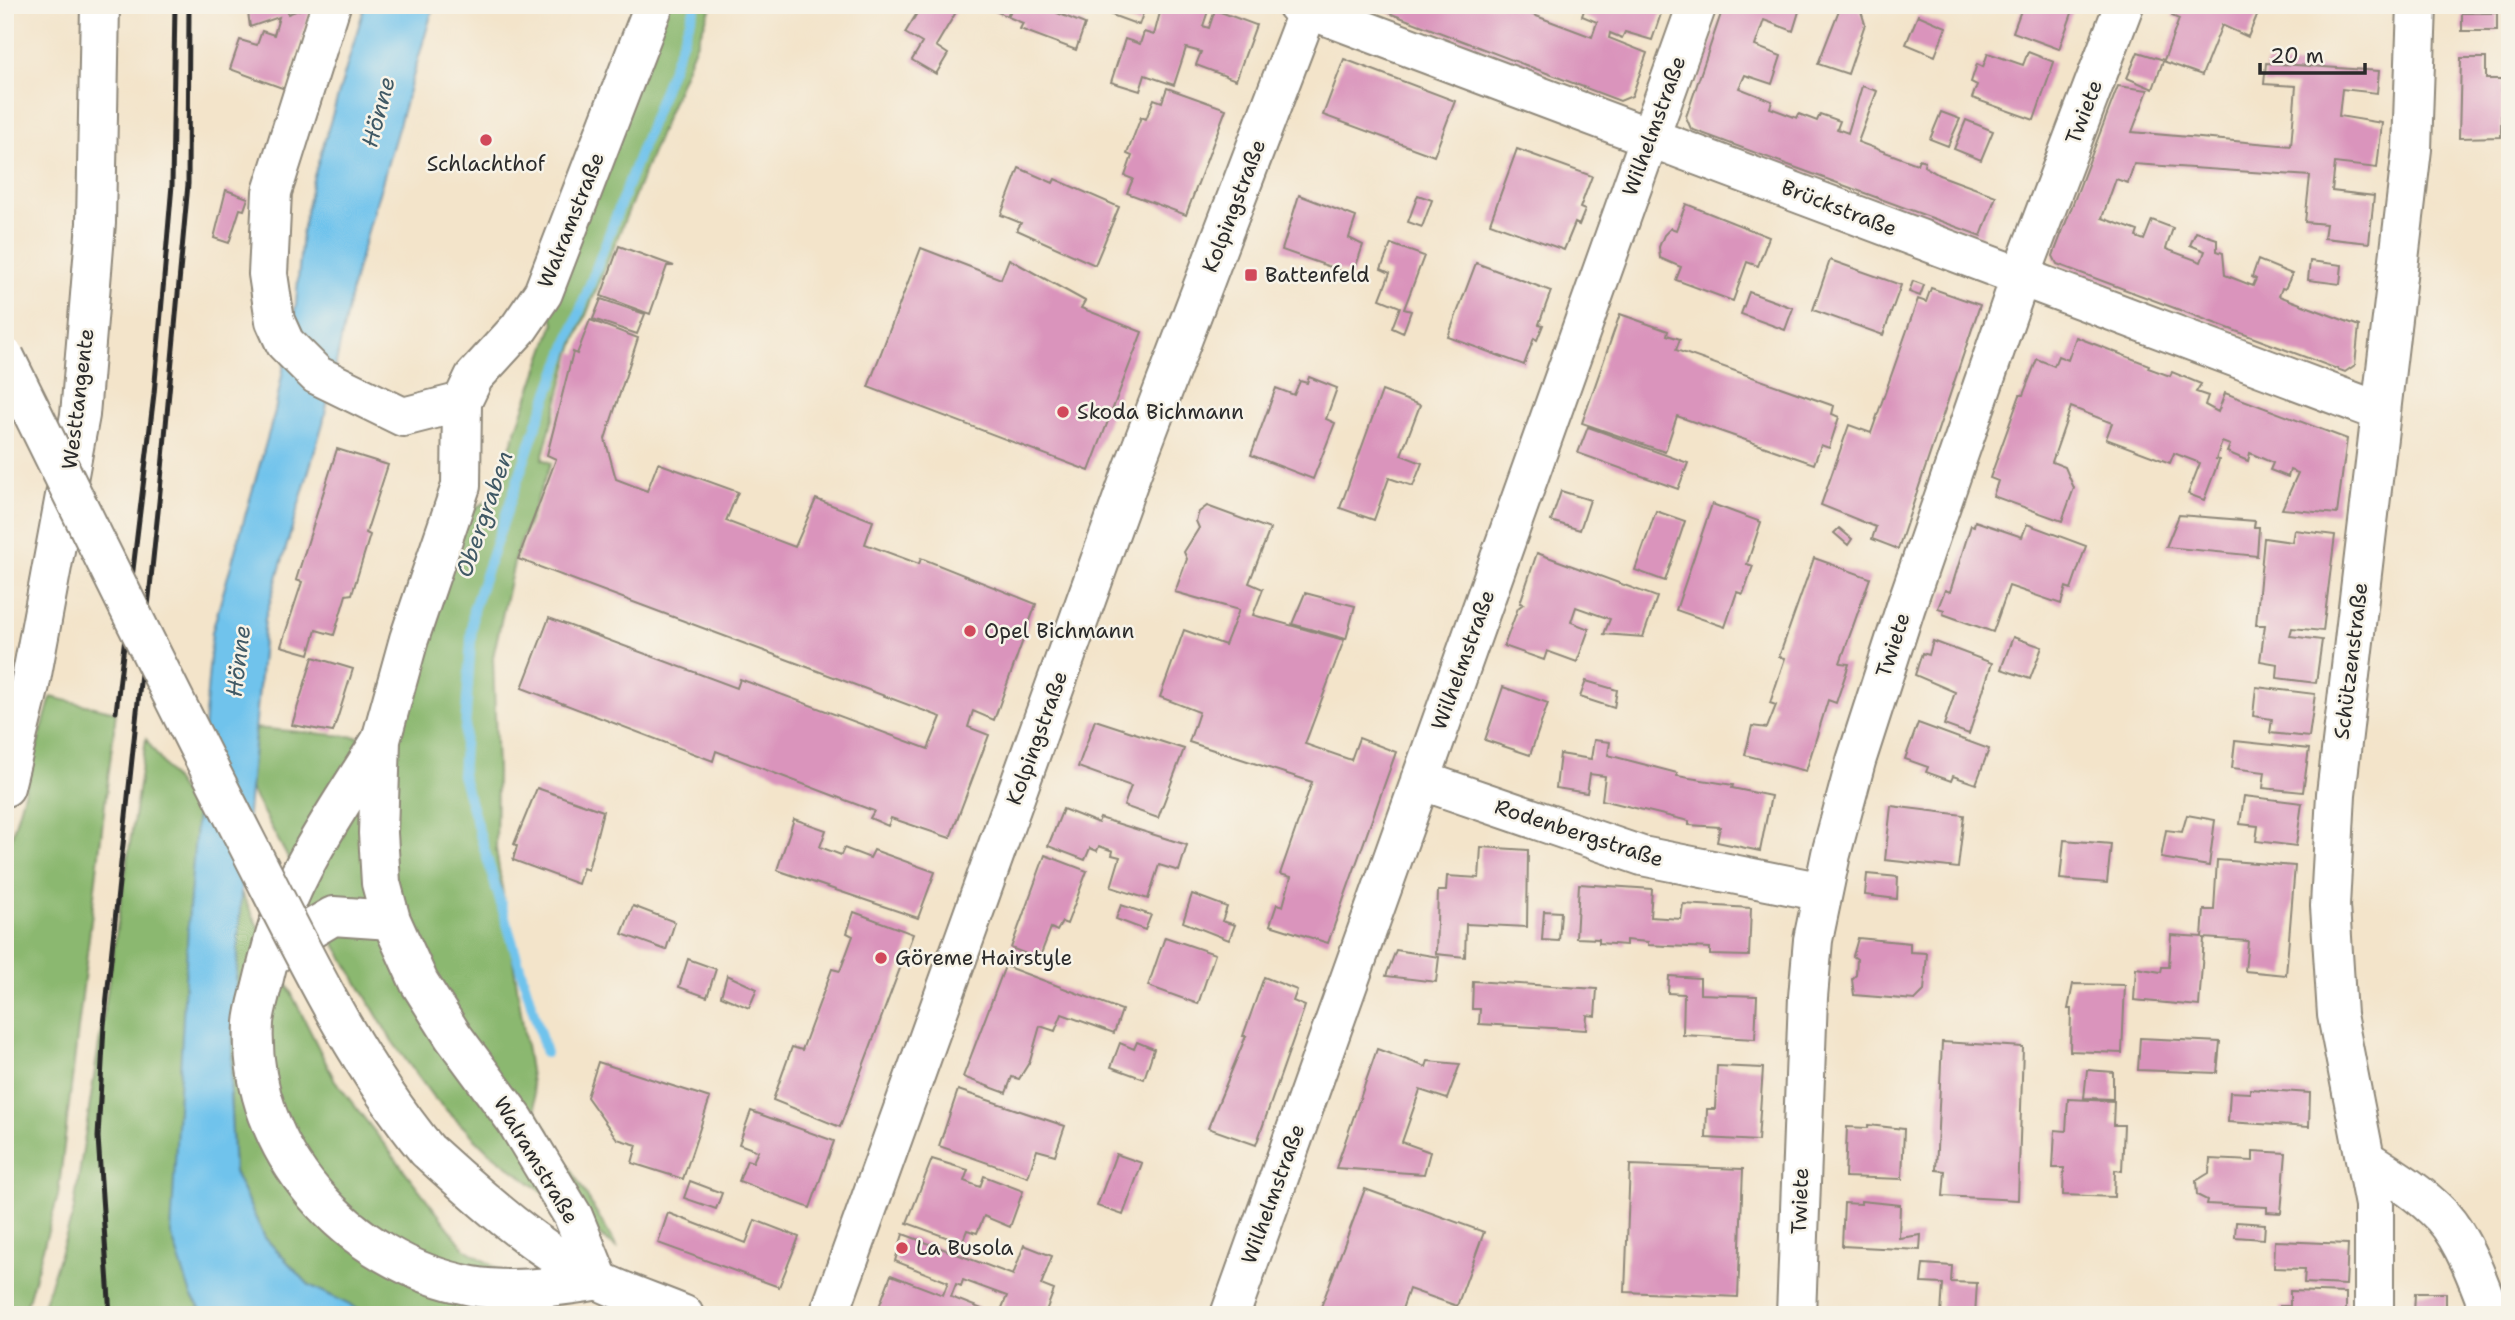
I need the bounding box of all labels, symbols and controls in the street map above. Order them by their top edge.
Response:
scale bar [2260,32,2364,76]
text: 20 m [2270,42,2324,70]
street label: Wilhelmstraße [1616,52,1692,200]
water label: Hönne [354,73,402,151]
street label: Twiete [2059,76,2109,148]
marker: Schlachthof [478,132,494,148]
street label: Kolpingstraße [1196,135,1272,277]
street label: Walramstraße [531,148,611,292]
place label: Schlachthof [427,150,546,178]
street label: Brückstraße [1777,173,1901,243]
place label: Battenfeld [1265,261,1370,289]
marker: Battenfeld [1243,267,1259,283]
street label: Westtangente [55,327,101,471]
place label: Skoda Bichmann [1077,398,1244,426]
marker: Skoda Bichmann [1055,404,1071,420]
water label: Obergraben [448,447,520,581]
street label: Schützenstraße [2327,581,2375,741]
street label: Wilhelmstraße [1425,586,1501,734]
street label: Twiete [1869,609,1917,681]
place label: Opel Bichmann [984,617,1134,645]
water label: Hönne [219,623,257,699]
marker: Opel Bichmann [962,623,978,639]
street label: Kolpingstraße [1000,667,1074,809]
street label: Rodenbergstraße [1491,793,1667,873]
place label: Göreme Hairstyle [895,944,1072,972]
marker: Göreme Hairstyle [873,950,889,966]
street label: Walramstraße [487,1091,585,1229]
street label: Wilhelmstraße [1235,1120,1311,1268]
street label: Twiete [1785,1167,1815,1235]
place label: La Busola [916,1234,1014,1262]
marker: La Busola [894,1240,910,1256]

